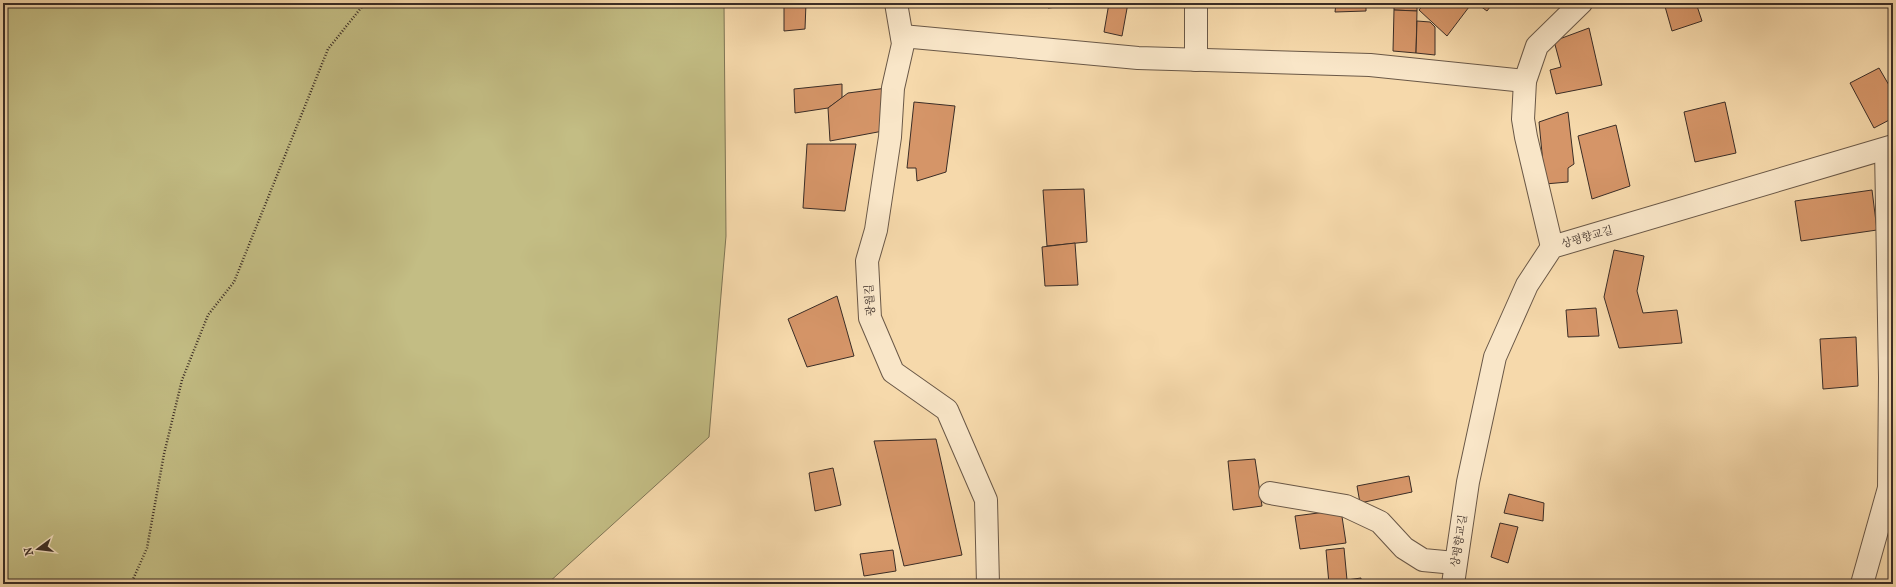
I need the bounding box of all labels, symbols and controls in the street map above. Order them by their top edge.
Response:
street label: 상평향교길 [1560,223,1614,251]
street label: 광월길 [862,284,878,316]
street label: 상평향교길 [1448,514,1470,568]
north arrow [18,529,58,569]
text: N [21,545,36,557]

